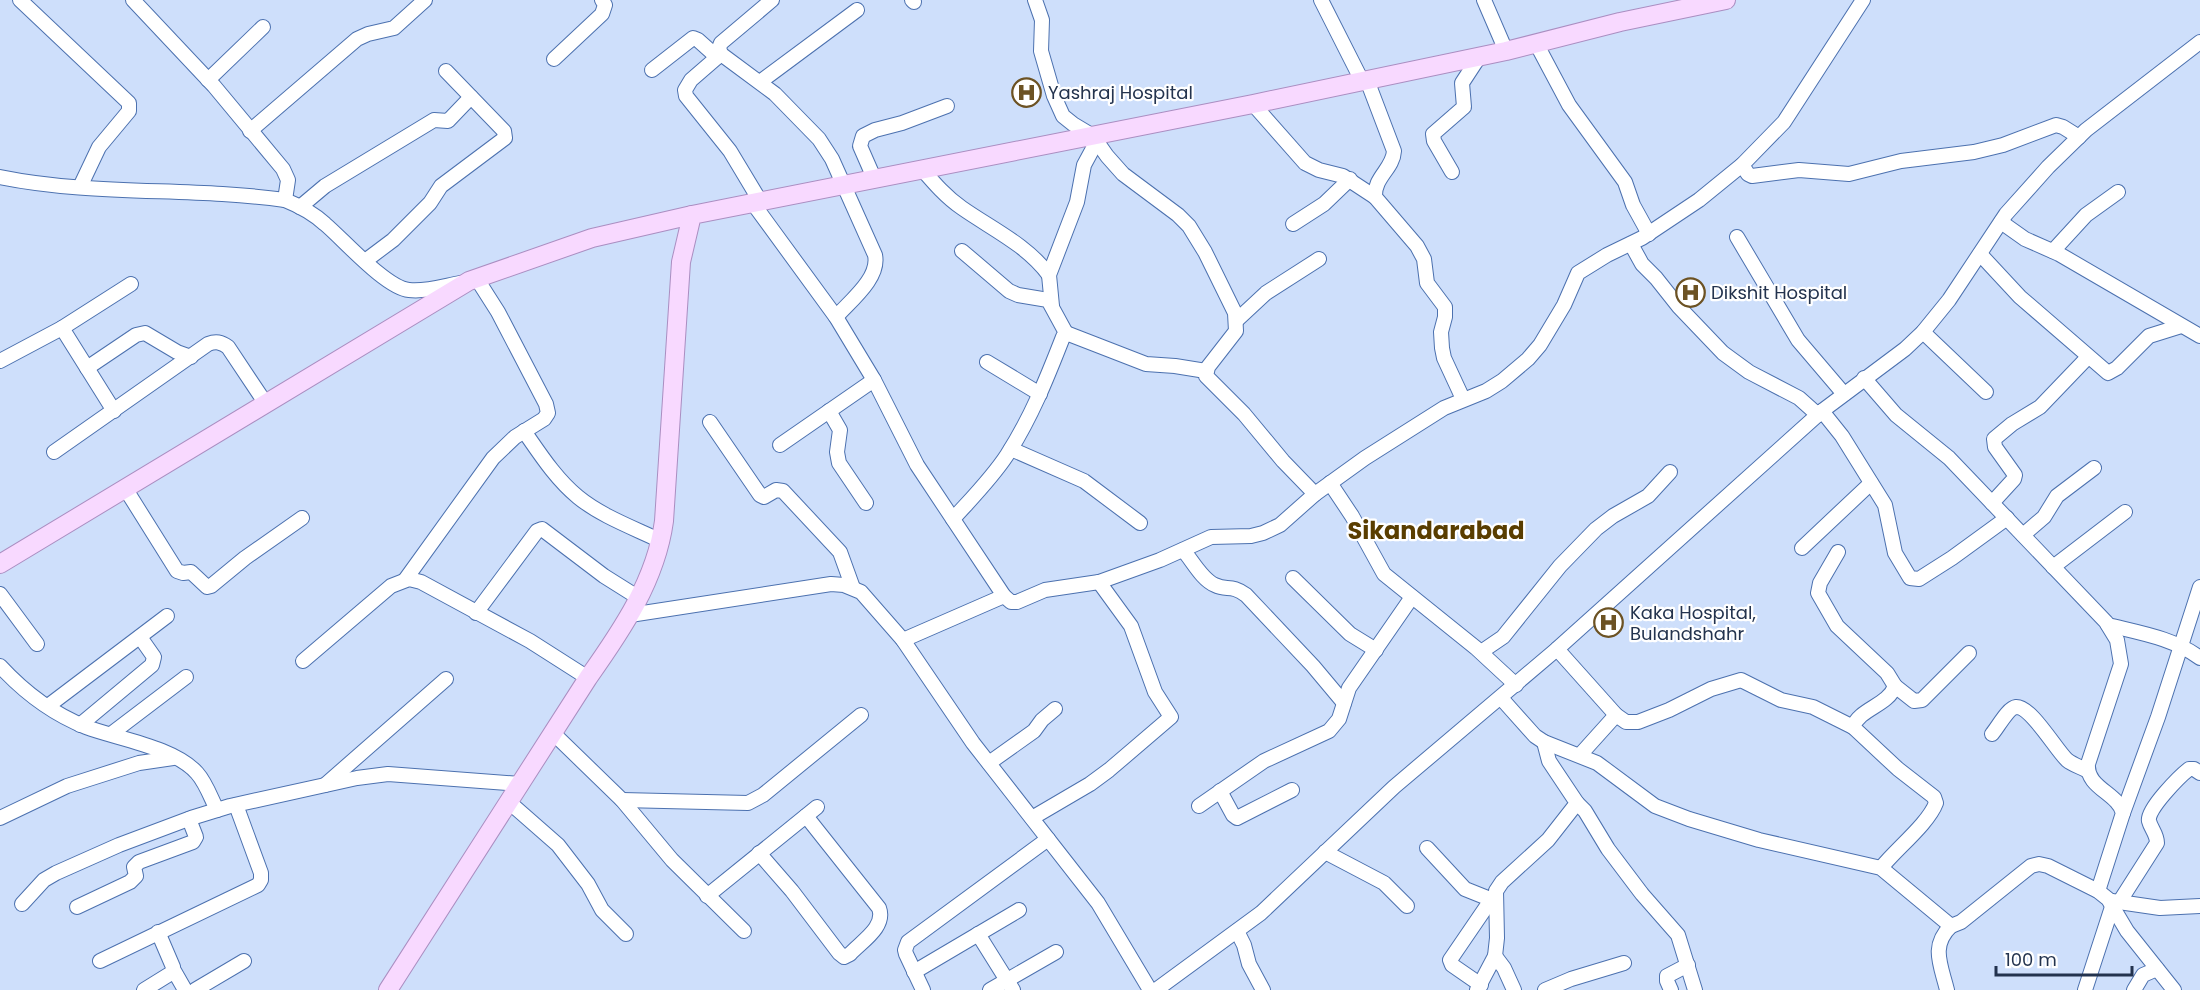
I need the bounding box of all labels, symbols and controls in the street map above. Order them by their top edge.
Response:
hospital icon: Yashraj Hospital [1011,76,1043,108]
place label: Yashraj Hospital [1048,80,1193,105]
hospital icon: Dikshit Hospital [1674,276,1706,308]
place label: Dikshit Hospital [1711,280,1847,305]
district label: Sikandarabad [1347,514,1525,547]
place label: Kaka Hospital, Bulandshahr [1630,600,1756,646]
hospital icon: Kaka Hospital, Bulandshahr [1593,606,1625,638]
scale bar [1996,939,2132,977]
text: 100 m [2005,947,2057,972]

